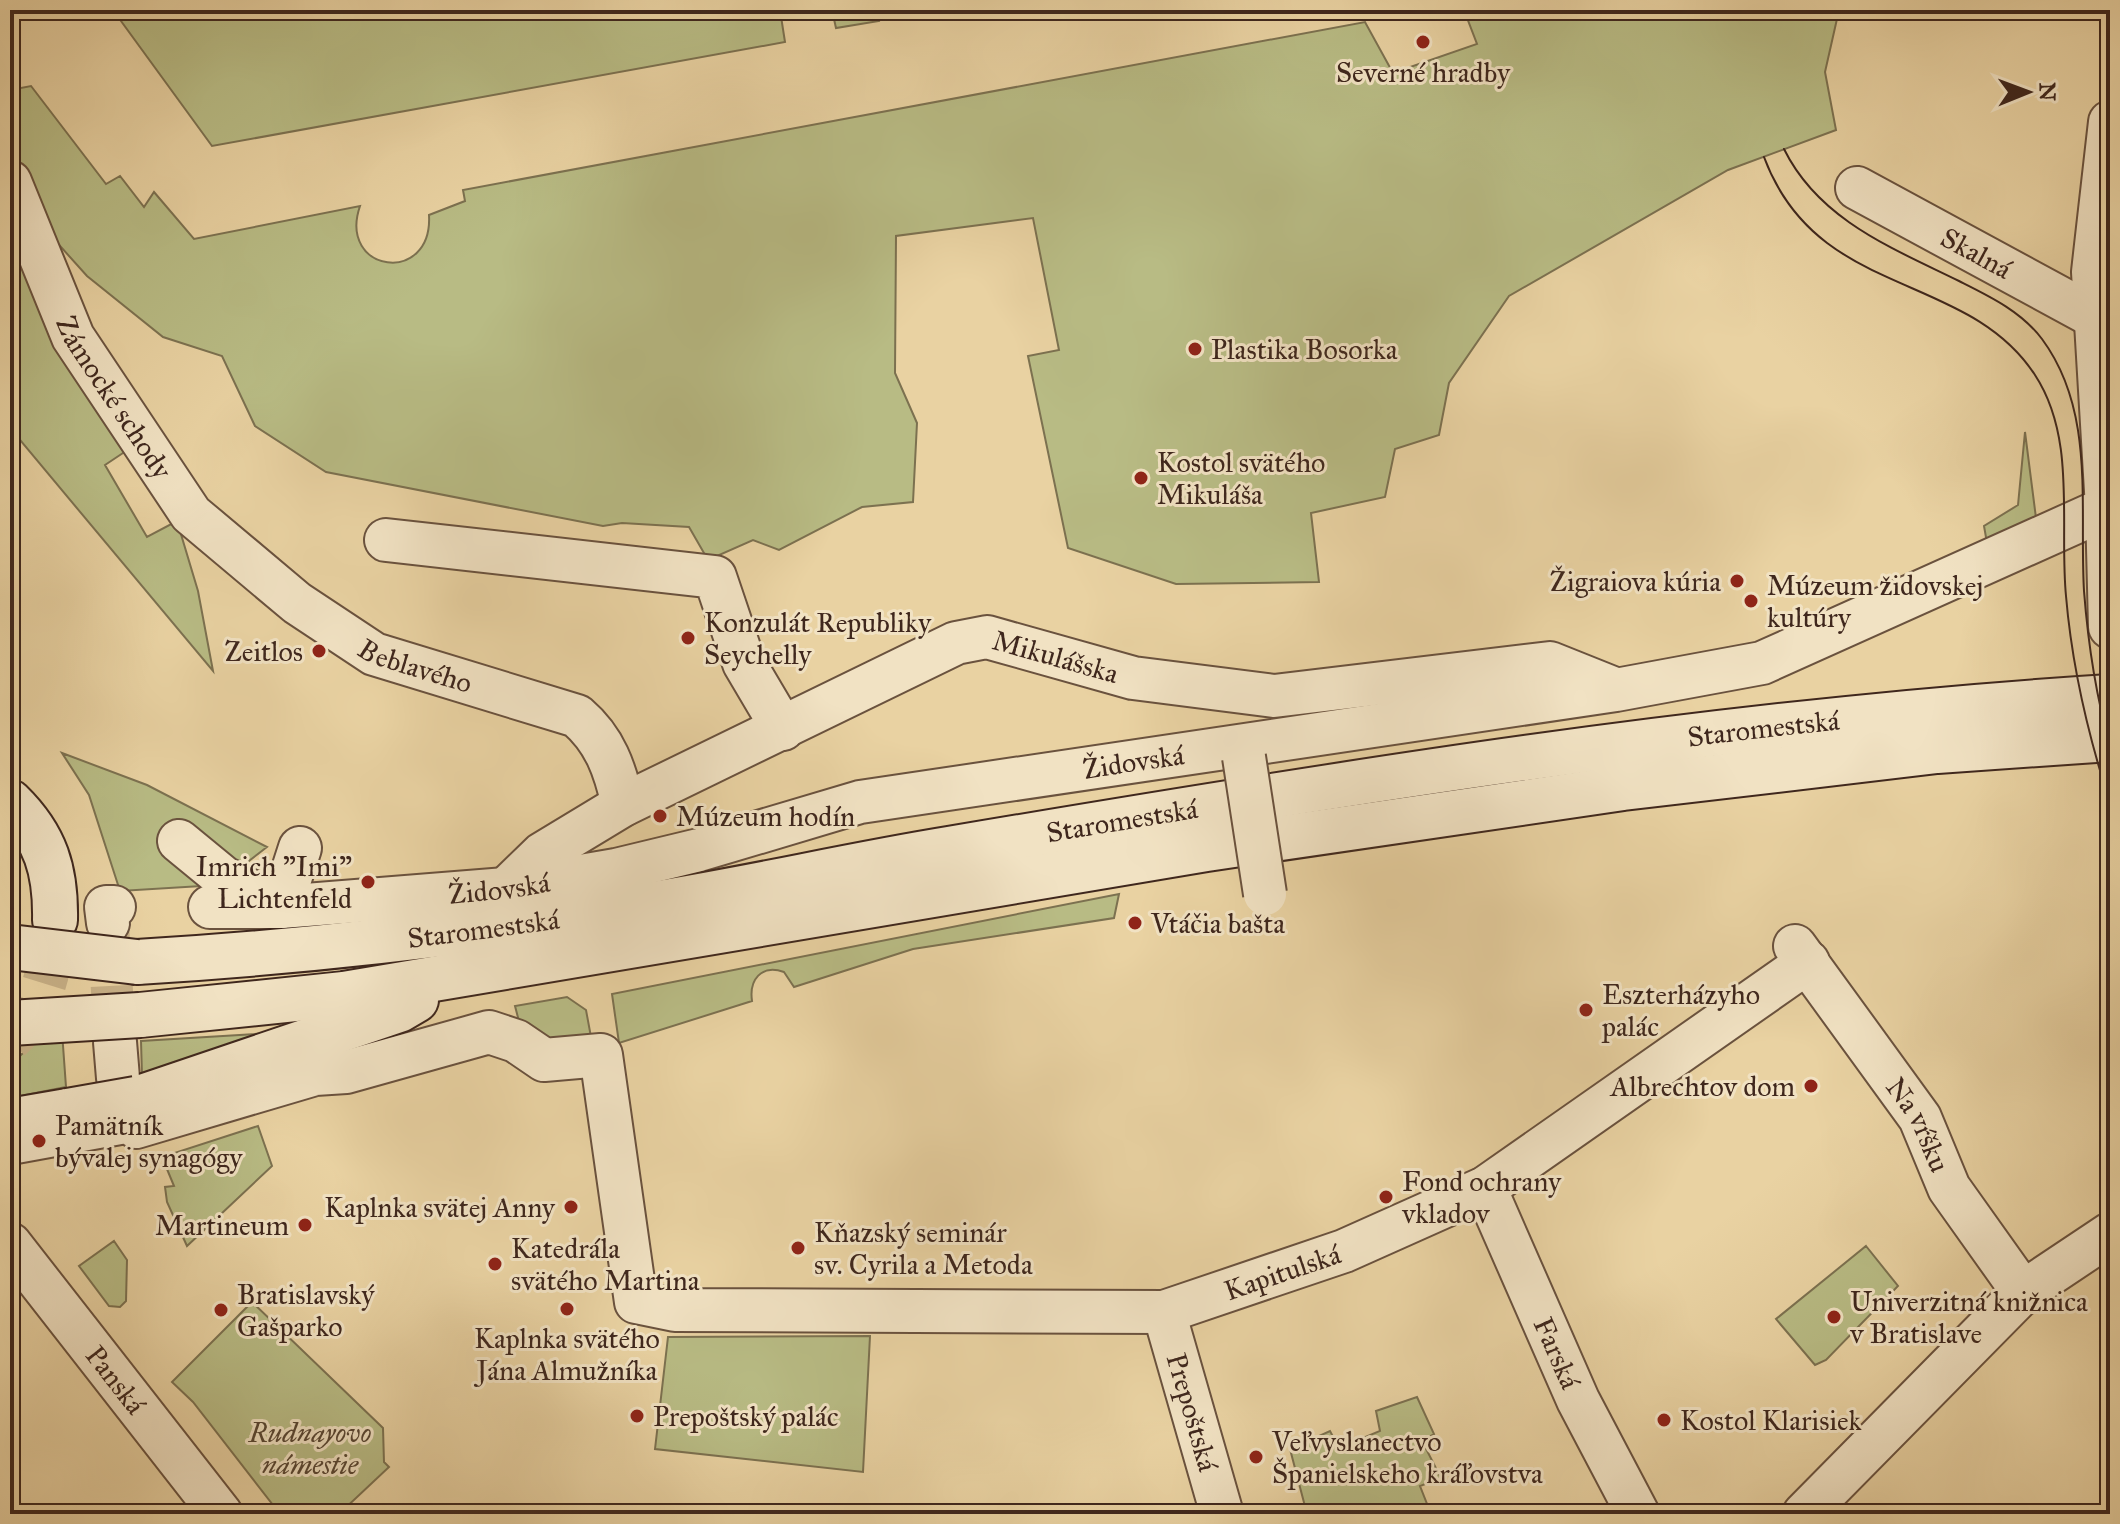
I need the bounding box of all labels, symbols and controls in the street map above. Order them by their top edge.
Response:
marker: Severné hradby [1414,33,1432,51]
north arrow [1988,52,2068,132]
place label: Severné hradby [1336,55,1511,90]
text: N [2034,82,2061,102]
street label: Skalná [1935,219,2018,286]
street label: Zámocké schody [49,311,181,486]
place label: Plastika Bosorka [1211,332,1398,367]
marker: Plastika Bosorka [1186,340,1204,358]
place label: Kostol svätého Mikuláša [1157,445,1325,512]
marker: Kostol svätého Mikuláša [1132,469,1150,487]
place label: Žigraiova kúria [1550,564,1721,599]
place label: Múzeum židovskej kultúry [1767,568,1983,635]
marker: Žigraiova kúria [1728,572,1746,590]
marker: Múzeum židovskej kultúry [1742,592,1760,610]
place label: Konzulát Republiky Seychelly [704,605,932,672]
street label: Mikulášska [989,622,1123,691]
marker: Konzulát Republiky Seychelly [679,629,697,647]
street label: Beblavého [351,631,477,700]
place label: Zeitlos [224,634,303,669]
marker: Zeitlos [310,642,328,660]
street label: Staromestská [1685,702,1841,754]
street label: Židovská [1080,737,1186,786]
street label: Staromestská [1044,790,1200,850]
place label: Múzeum hodín [676,799,855,834]
marker: Múzeum hodín [651,807,669,825]
place label: Imrich "Imi" Lichtenfeld [196,849,352,916]
street label: Židovská [447,864,553,911]
marker: Imrich "Imi" Lichtenfeld [359,873,377,891]
street label: Staromestská [406,901,562,955]
place label: Vtáčia bašta [1150,906,1285,941]
marker: Vtáčia bašta [1126,914,1144,932]
place label: Eszterházyho palác [1601,977,1760,1044]
marker: Eszterházyho palác [1577,1001,1595,1019]
place label: Albrechtov dom [1609,1069,1795,1104]
street label: Na vŕšku [1879,1070,1958,1177]
marker: Albrechtov dom [1802,1077,1820,1095]
place label: Pamätník bývalej synagógy [55,1108,243,1175]
marker: Pamätník bývalej synagógy [30,1132,48,1150]
place label: Fond ochrany vkladov [1401,1164,1562,1231]
marker: Fond ochrany vkladov [1377,1188,1395,1206]
place label: Kaplnka svätej Anny [324,1190,556,1225]
marker: Kaplnka svätej Anny [562,1198,580,1216]
place label: Martineum [155,1208,289,1243]
place label: Kňazský seminár sv. Cyrila a Metoda [814,1215,1033,1282]
marker: Martineum [296,1216,314,1234]
place label: Katedrála svätého Martina [511,1231,700,1298]
street label: Kapitulská [1220,1236,1345,1308]
marker: Kňazský seminár sv. Cyrila a Metoda [789,1239,807,1257]
marker: Katedrála svätého Martina [486,1255,504,1273]
place label: Bratislavský Gašparko [237,1277,375,1344]
place label: Univerzitná knižnica v Bratislave [1849,1284,2088,1351]
marker: Kaplnka svätého Jána Almužníka [558,1300,576,1318]
marker: Bratislavský Gašparko [212,1301,230,1319]
marker: Univerzitná knižnica v Bratislave [1825,1308,1843,1326]
street label: Farská [1526,1311,1588,1394]
place label: Kaplnka svätého Jána Almužníka [474,1321,660,1388]
street label: Panská [78,1338,154,1421]
street label: Prepoštská [1159,1349,1226,1475]
place label: Prepoštský palác [653,1399,839,1434]
place label: Kostol Klarisiek [1680,1403,1862,1438]
marker: Prepoštský palác [628,1407,646,1425]
marker: Kostol Klarisiek [1655,1411,1673,1429]
park label: Rudnayovo námestie [248,1415,372,1482]
place label: Veľvyslanectvo Španielskeho kráľovstva [1271,1424,1543,1491]
marker: Veľvyslanectvo Španielskeho kráľovstva [1247,1448,1265,1466]

